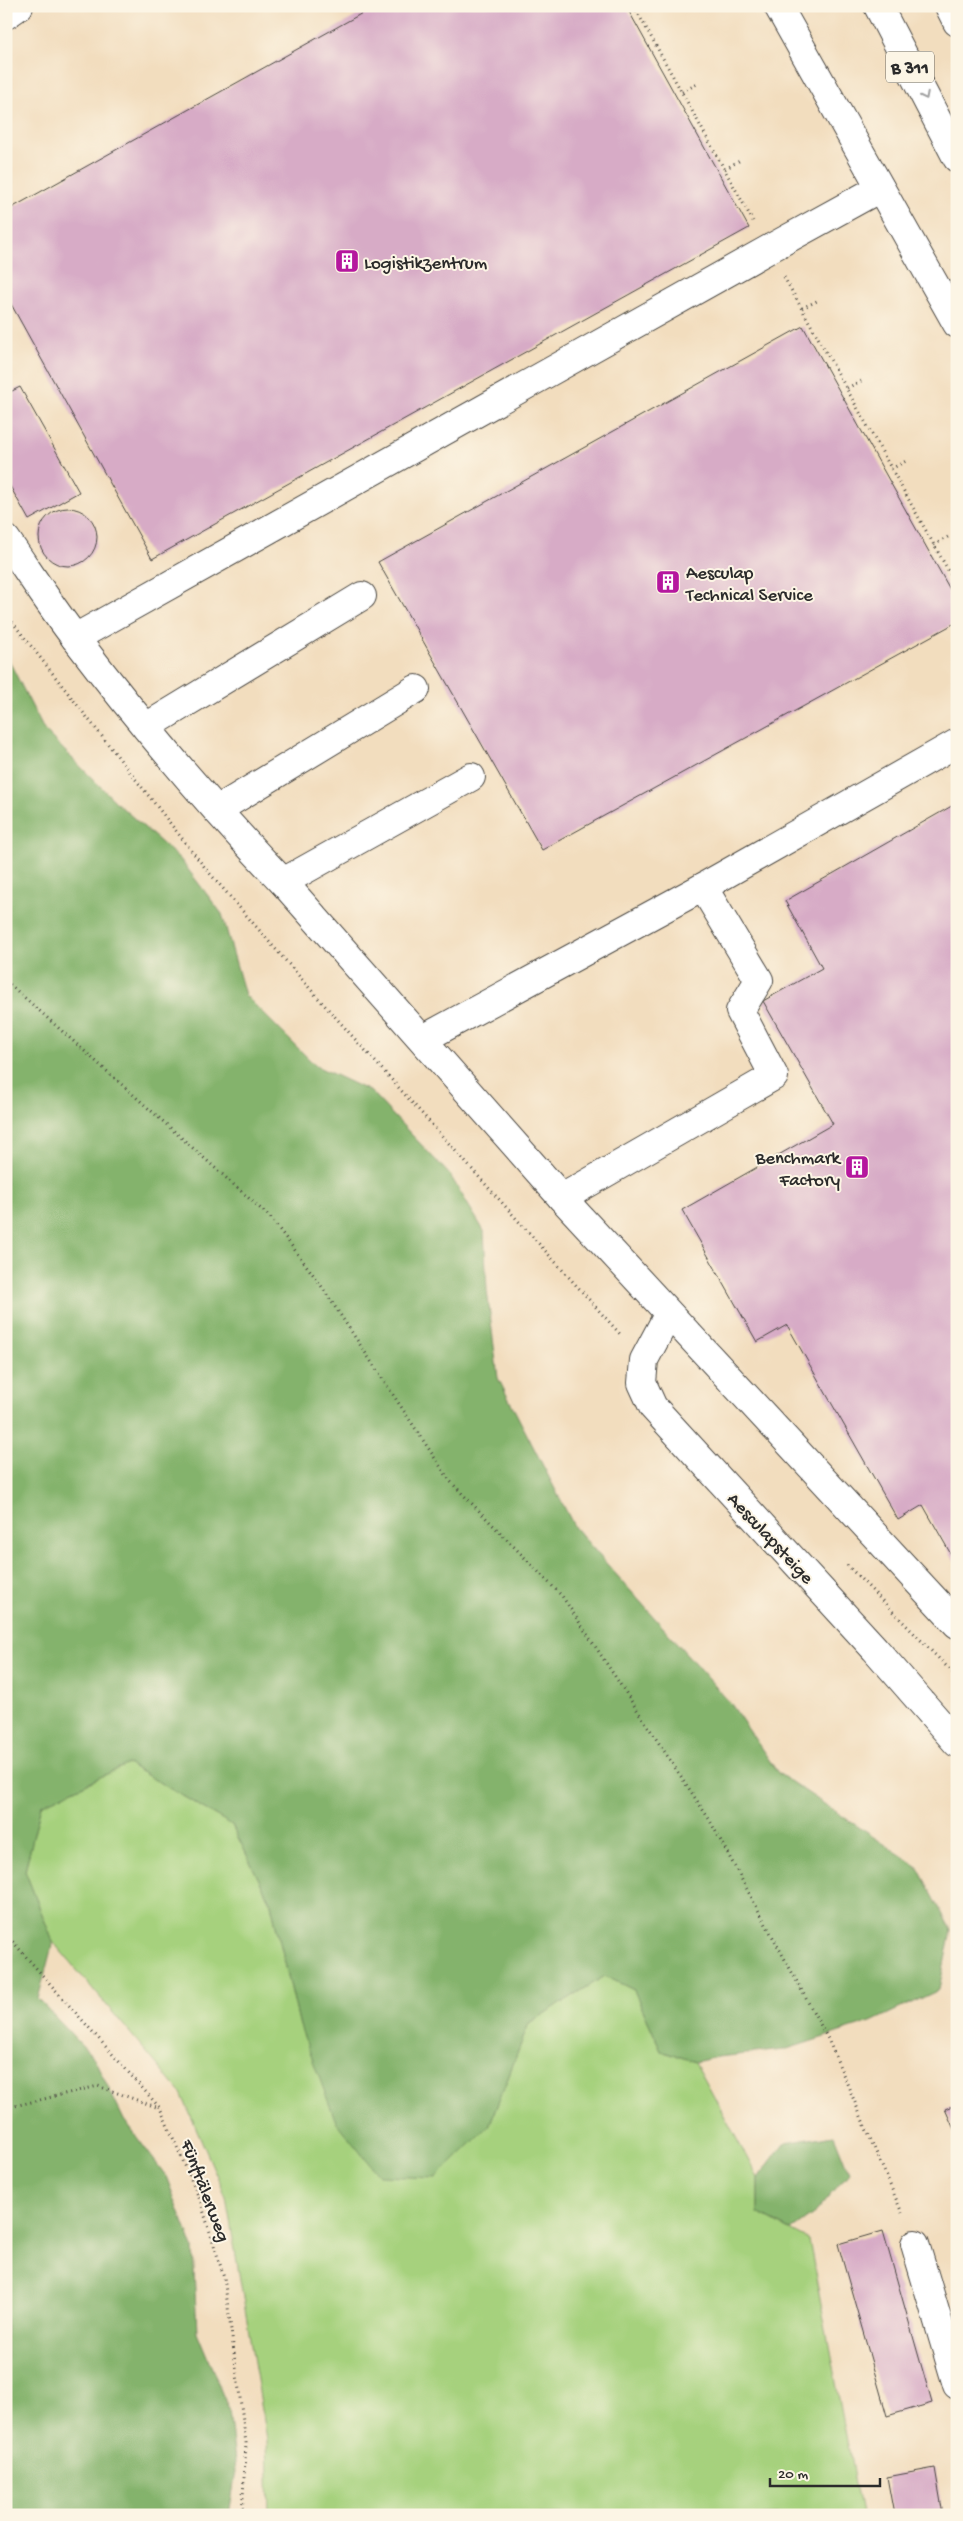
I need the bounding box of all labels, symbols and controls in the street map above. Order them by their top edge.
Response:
road number: B 311 [886,52,934,82]
one-way arrow [919,91,929,100]
building icon: Logistikzentrum [334,248,360,274]
place label: Logistikzentrum [364,253,488,276]
place label: Aesculap Technical Service [685,563,813,608]
building icon: Aesculap Technical Service [655,569,681,595]
place label: Benchmark Factory [755,1148,842,1193]
building icon: Benchmark Factory [844,1154,870,1180]
street label: Aesculapsteige [721,1489,818,1590]
street label: Fünftälerweg [173,2136,234,2246]
scale bar [770,2456,880,2488]
text: 20 m [778,2466,808,2484]

